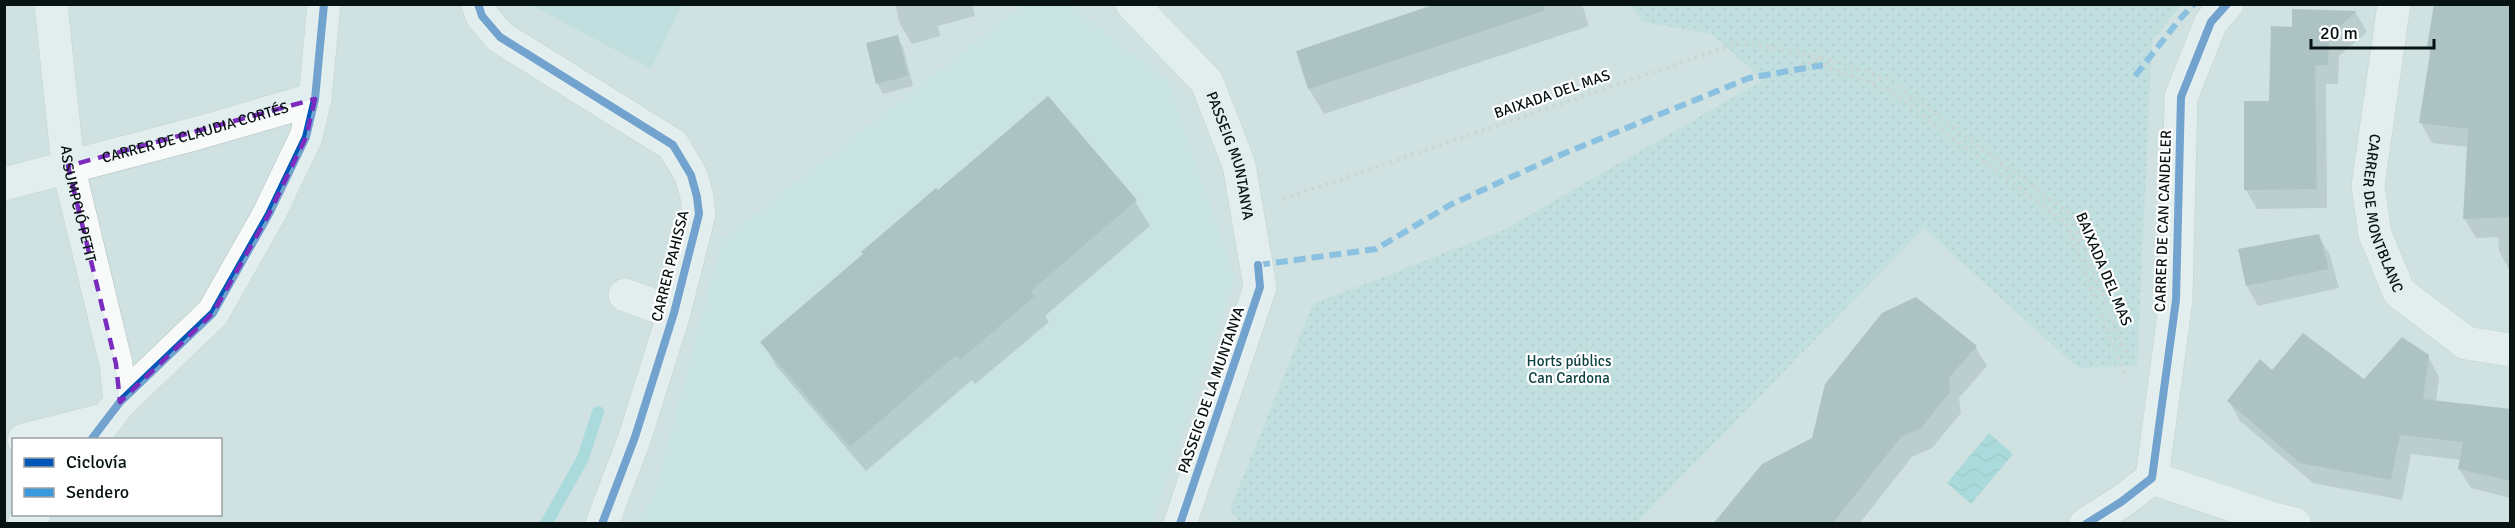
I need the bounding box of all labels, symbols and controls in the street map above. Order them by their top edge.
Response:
scale bar [2311,12,2434,50]
text: 20 m [2320,22,2358,44]
street label: BAIXADA DEL MAS [1492,66,1612,122]
street label: PASSEIG MUNTANYA [1203,89,1257,221]
street label: CARRER DE CLAUDIA CORTÉS [100,98,291,167]
street label: CARRER DE CAN CANDELER [2151,130,2175,312]
street label: CARRER DE MONTBLANC [2359,133,2407,295]
street label: ASSUMPCIÓ PETIT [57,145,100,265]
street label: CARRER PAHISSA [647,208,693,324]
street label: BAIXADA DEL MAS [2072,210,2136,328]
street label: PASSEIG DE LA MUNTANYA [1174,304,1248,476]
park label: Horts públics Can Cardona [1527,352,1612,387]
legend [12,438,222,516]
text: Ciclovía [66,451,127,473]
text: Sendero [66,481,129,503]

